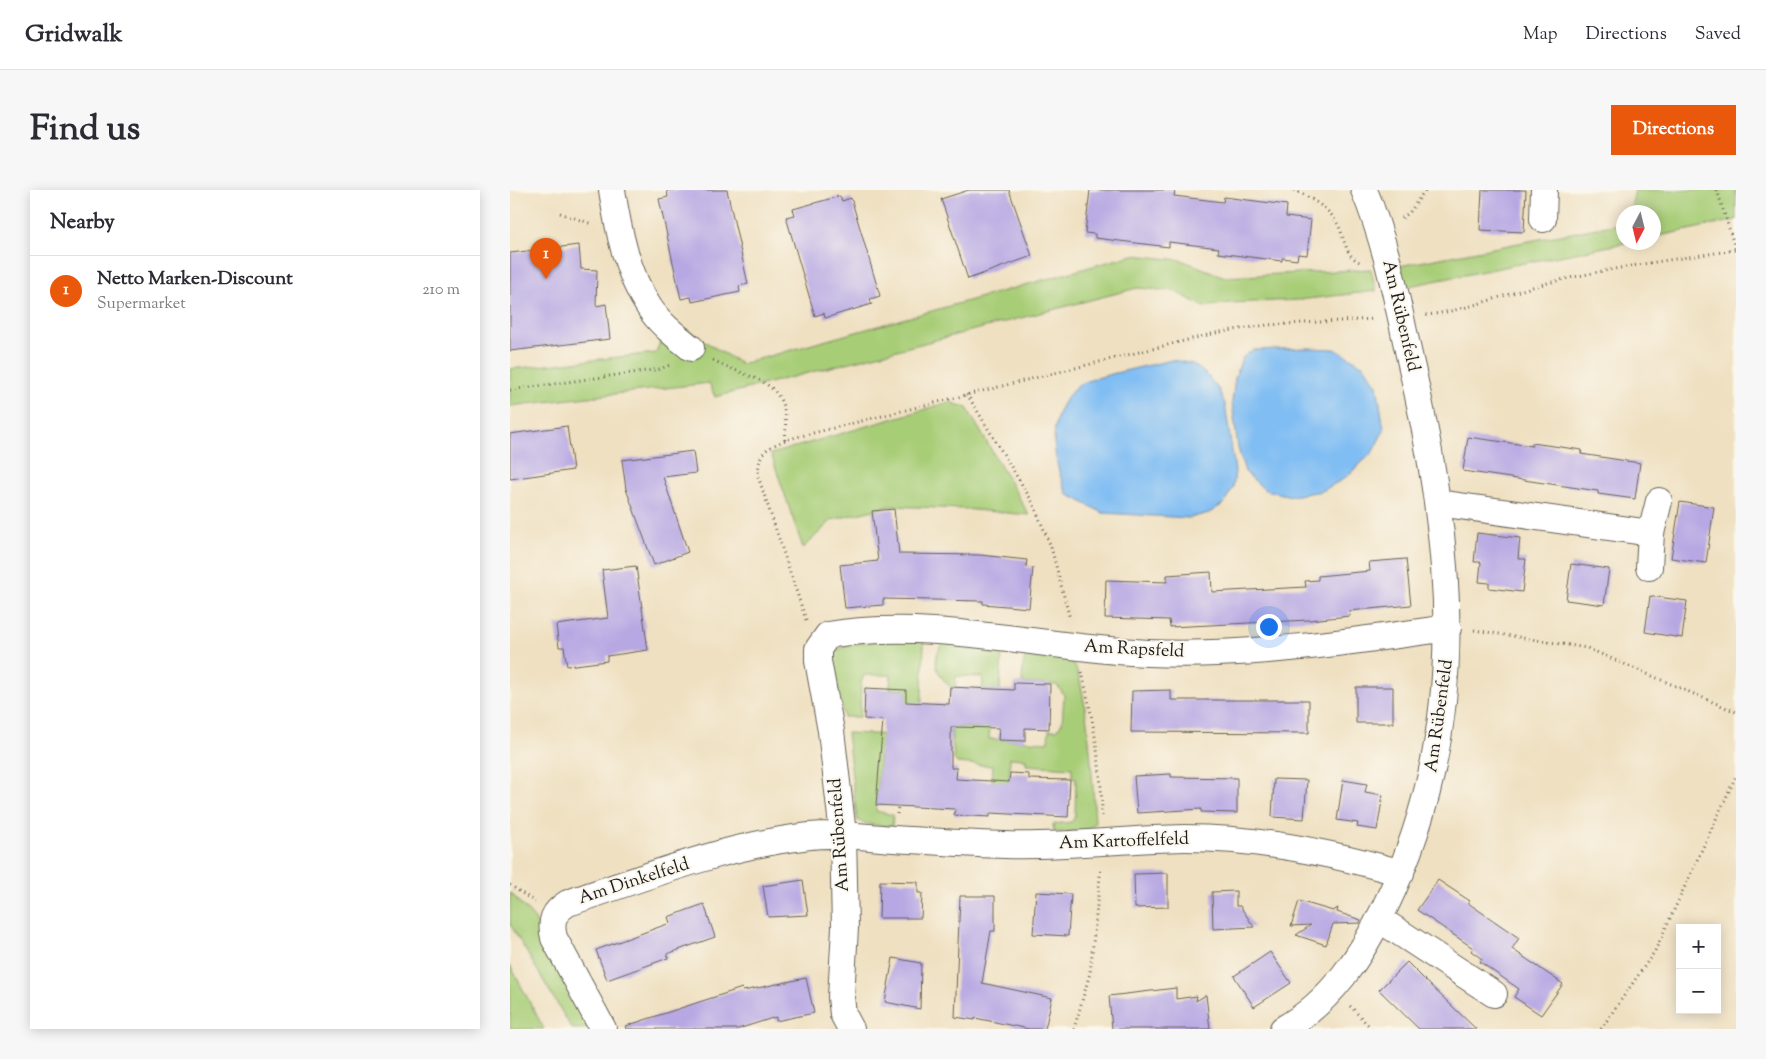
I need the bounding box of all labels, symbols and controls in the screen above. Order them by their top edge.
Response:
text: Gridwalk [25,18,123,52]
text: Map [1523,22,1558,48]
text: Directions [1586,22,1667,48]
text: Saved [1695,22,1741,48]
text: Find us [30,105,140,156]
button: Directions [1611,105,1736,155]
north arrow [1616,205,1661,250]
text: Nearby [50,208,115,238]
pin: 1 [530,238,562,279]
street label: Am Rübenfeld [1375,258,1425,374]
text: Netto Marken-Discount [97,266,293,293]
text: 1 [63,279,69,302]
text: 210 m [422,279,460,302]
text: Supermarket [97,293,186,316]
your location [1256,614,1282,640]
street label: Am Rapsfeld [1083,634,1185,666]
street label: Am Rübenfeld [1419,658,1461,774]
street label: Am Rübenfeld [823,777,857,893]
street label: Am Kartoffelfeld [1058,827,1190,857]
street label: Am Dinkelfeld [575,852,693,912]
map controls [1676,924,1721,1014]
button: + [1676,924,1721,969]
button: − [1676,969,1721,1014]

